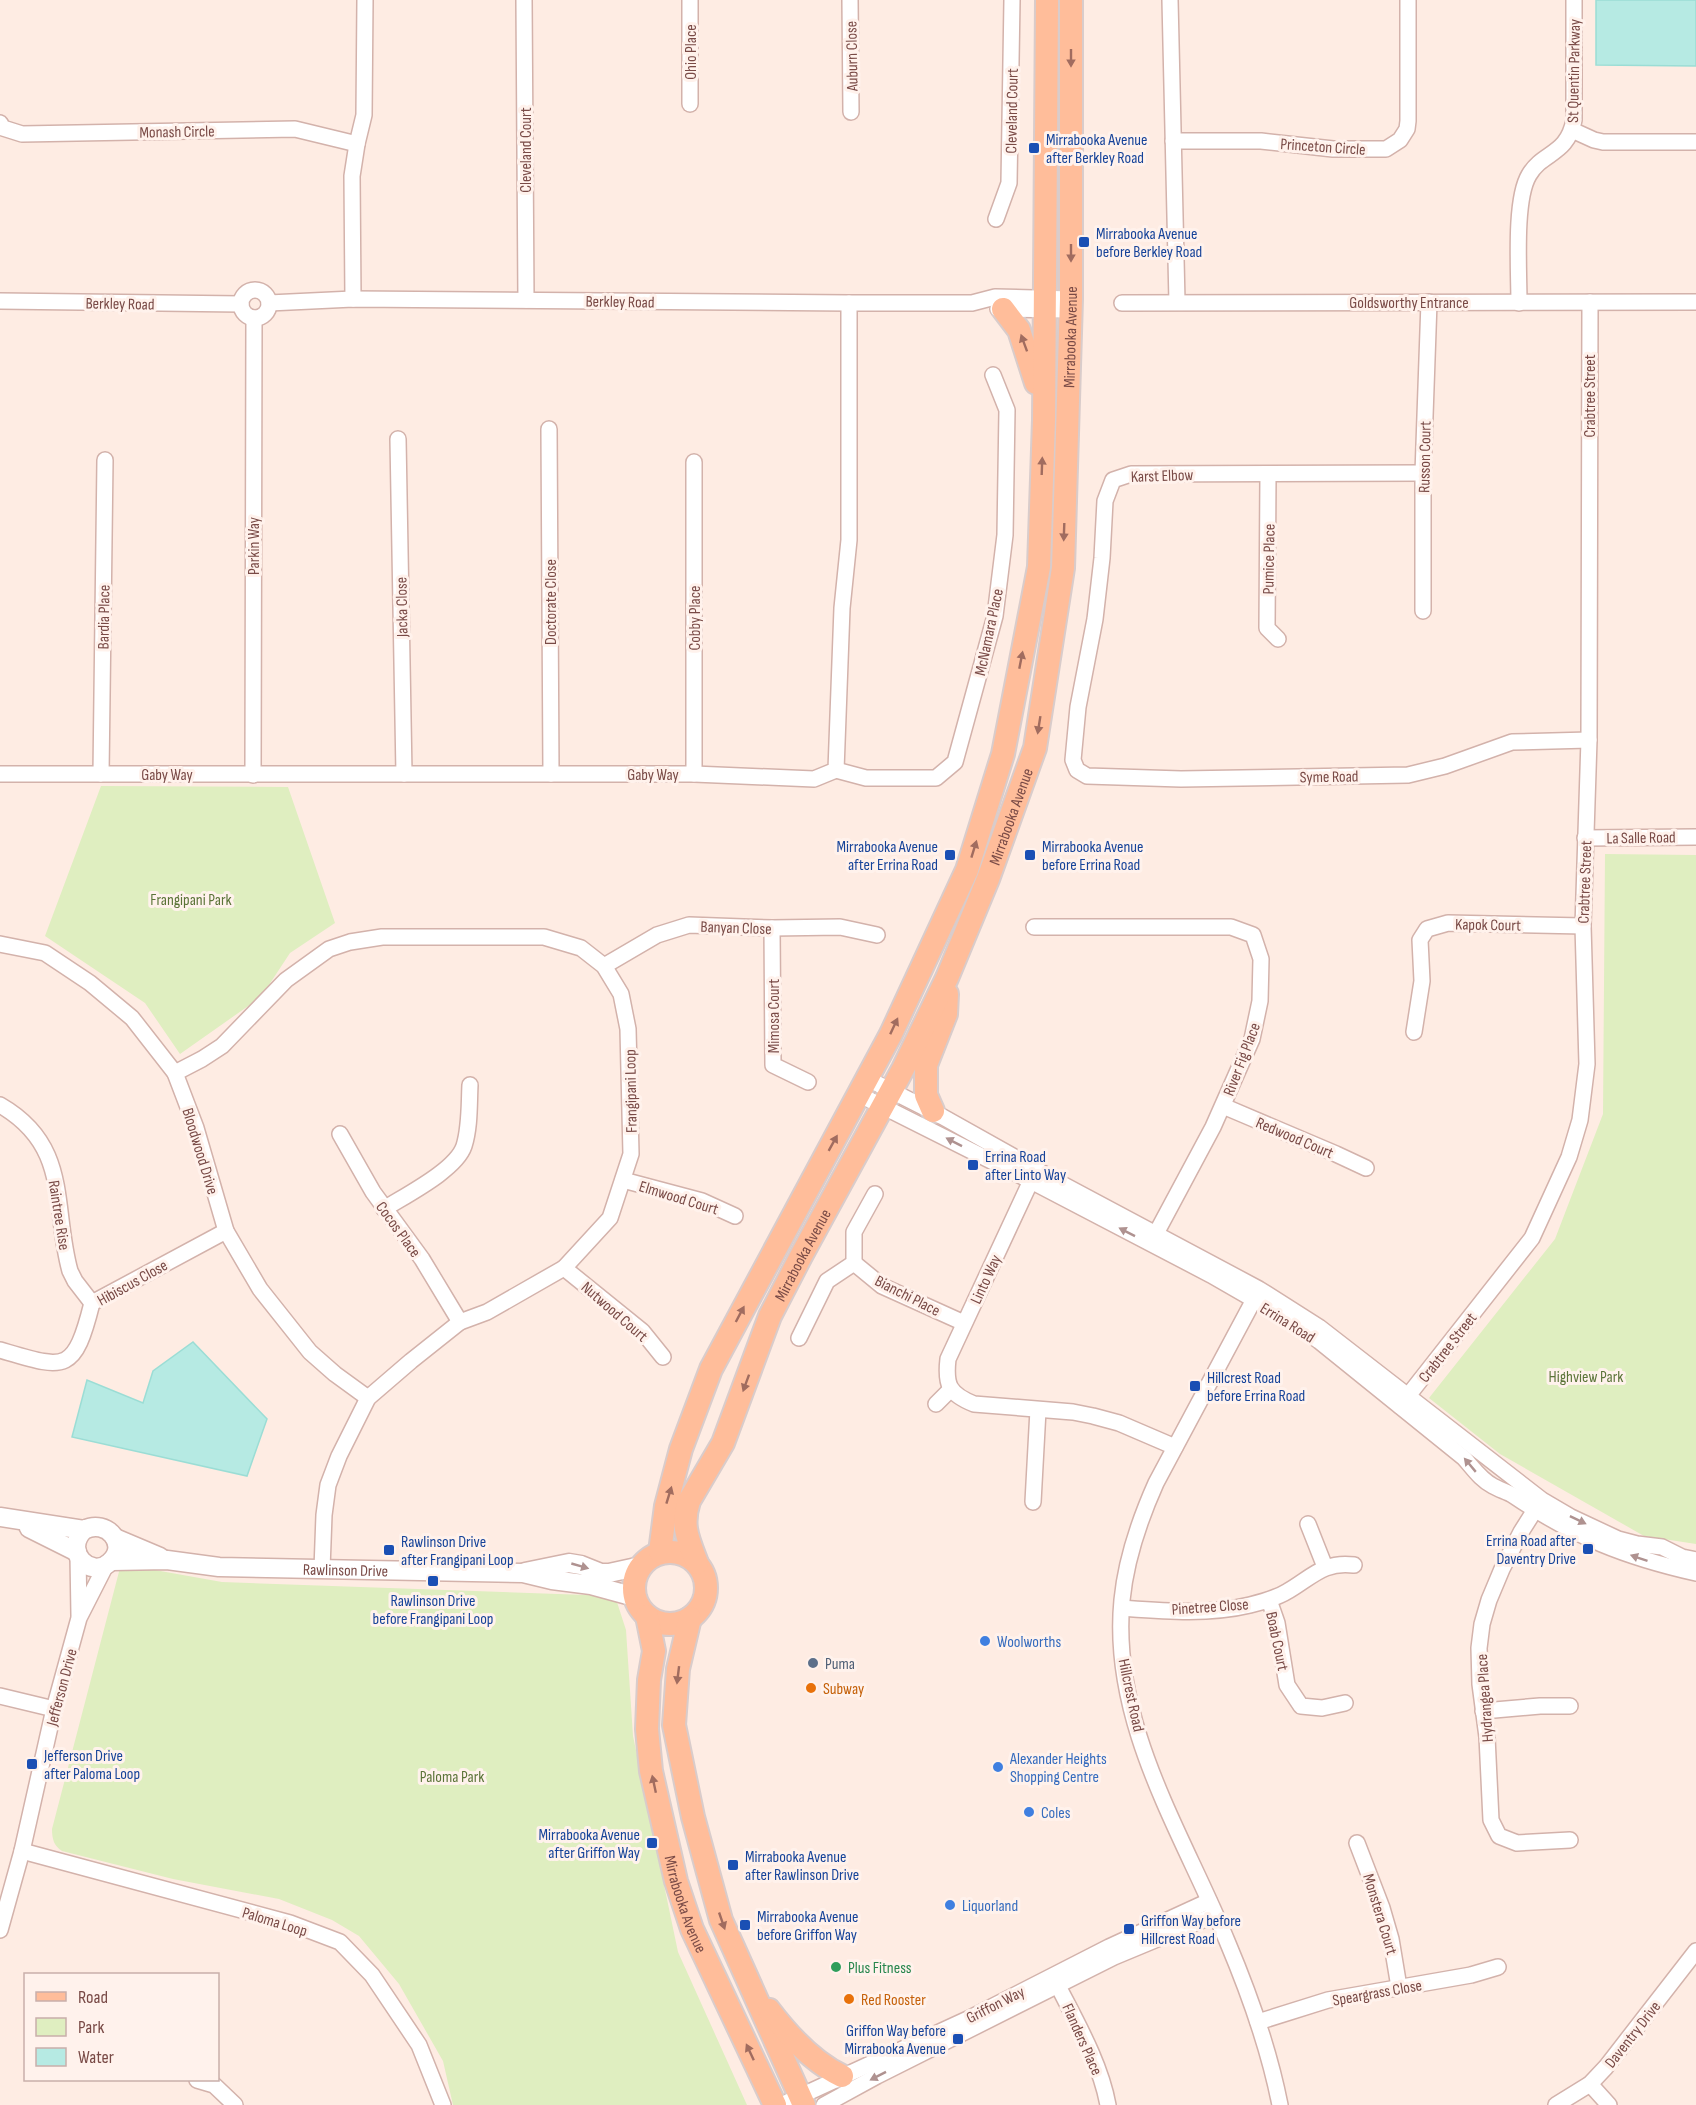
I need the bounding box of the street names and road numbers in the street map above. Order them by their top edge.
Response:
street label: St Quentin Parkway [1564,19,1585,123]
street label: Auburn Close [842,21,863,92]
street label: Ohio Place [682,24,701,80]
street label: Cleveland Court [1002,68,1023,154]
street label: Cleveland Court [517,107,536,193]
street label: Monash Circle [139,122,215,143]
street label: Princeton Circle [1280,135,1366,160]
street label: Mirrabooka Avenue [1060,286,1082,388]
street label: Berkley Road [585,292,655,313]
street label: Berkley Road [85,294,155,315]
street label: Goldsworthy Entrance [1349,294,1469,313]
street label: Crabtree Street [1581,354,1600,438]
street label: Russon Court [1415,421,1436,493]
street label: Karst Elbow [1130,466,1194,487]
street label: Parkin Way [245,517,264,575]
street label: Pumice Place [1259,524,1280,595]
street label: Doctorate Close [542,559,561,645]
street label: Jacka Close [392,577,413,638]
street label: Bardia Place [94,585,115,650]
street label: Cobby Place [686,586,705,650]
street label: McNamara Place [971,587,1008,678]
street label: Gaby Way [141,766,193,785]
street label: Gaby Way [627,766,679,785]
street label: Mirrabooka Avenue [986,766,1038,868]
street label: Syme Road [1299,767,1359,788]
street label: La Salle Road [1606,828,1676,849]
street label: Crabtree Street [1575,840,1596,924]
street label: Kapok Court [1455,915,1521,936]
street label: Banyan Close [700,918,772,939]
street label: Mimosa Court [765,979,784,1053]
street label: River Fig Place [1220,1020,1265,1099]
street label: Frangipani Loop [621,1049,642,1133]
street label: Bloodwood Drive [177,1106,222,1197]
street label: Redwood Court [1253,1114,1336,1163]
street label: Elmwood Court [637,1177,721,1220]
street label: Raintree Rise [44,1179,73,1252]
street label: Cocos Place [371,1198,424,1261]
street label: Mirrabooka Avenue [771,1206,836,1305]
street label: Linto Way [967,1252,1006,1307]
street label: Hibiscus Close [94,1256,171,1310]
street label: Bianchi Place [872,1272,943,1321]
street label: Nutwood Court [577,1278,651,1346]
street label: Errina Road [1256,1299,1318,1347]
street label: Crabtree Street [1415,1309,1481,1387]
street label: Rawlinson Drive [303,1561,388,1581]
street label: Pinetree Close [1171,1595,1249,1620]
street label: Boab Court [1261,1610,1292,1673]
street label: Jefferson Drive [43,1647,82,1729]
street label: Hydrangea Place [1473,1653,1498,1743]
street label: Hillcrest Road [1114,1657,1148,1733]
street label: Mirrabooka Avenue [660,1854,710,1956]
street label: Monstera Court [1358,1872,1401,1957]
street label: Paloma Loop [240,1904,309,1941]
street label: Speargrass Close [1331,1976,1423,2011]
street label: Griffon Way [963,1983,1028,2028]
street label: Daventry Drive [1601,1998,1665,2072]
street label: Flanders Place [1057,2001,1106,2078]

